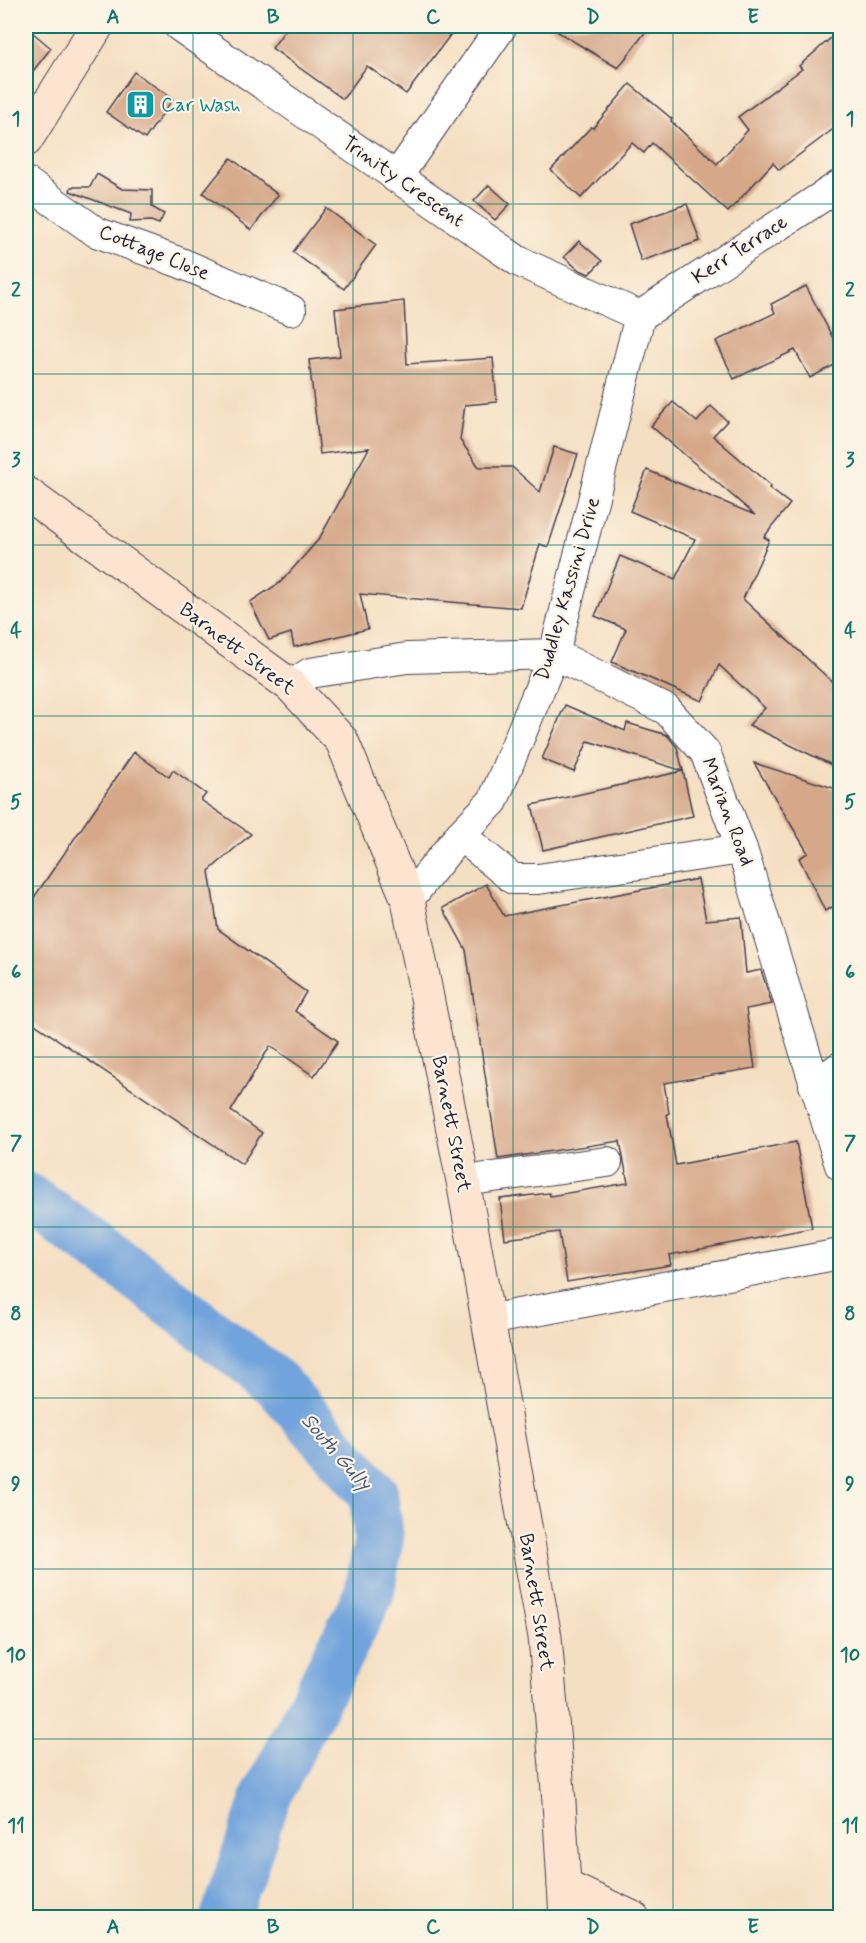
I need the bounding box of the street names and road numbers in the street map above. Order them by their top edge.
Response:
street label: Trinity Crescent [337,130,469,234]
street label: Kerr Terrace [687,209,793,291]
street label: Cottage Close [95,219,213,287]
street label: Duddley Kassini Drive [529,494,607,684]
street label: Barnett Street [174,597,301,702]
street label: Marian Road [694,754,760,870]
street label: Barnett Street [425,1053,478,1195]
street label: Barnett Street [512,1531,560,1673]

